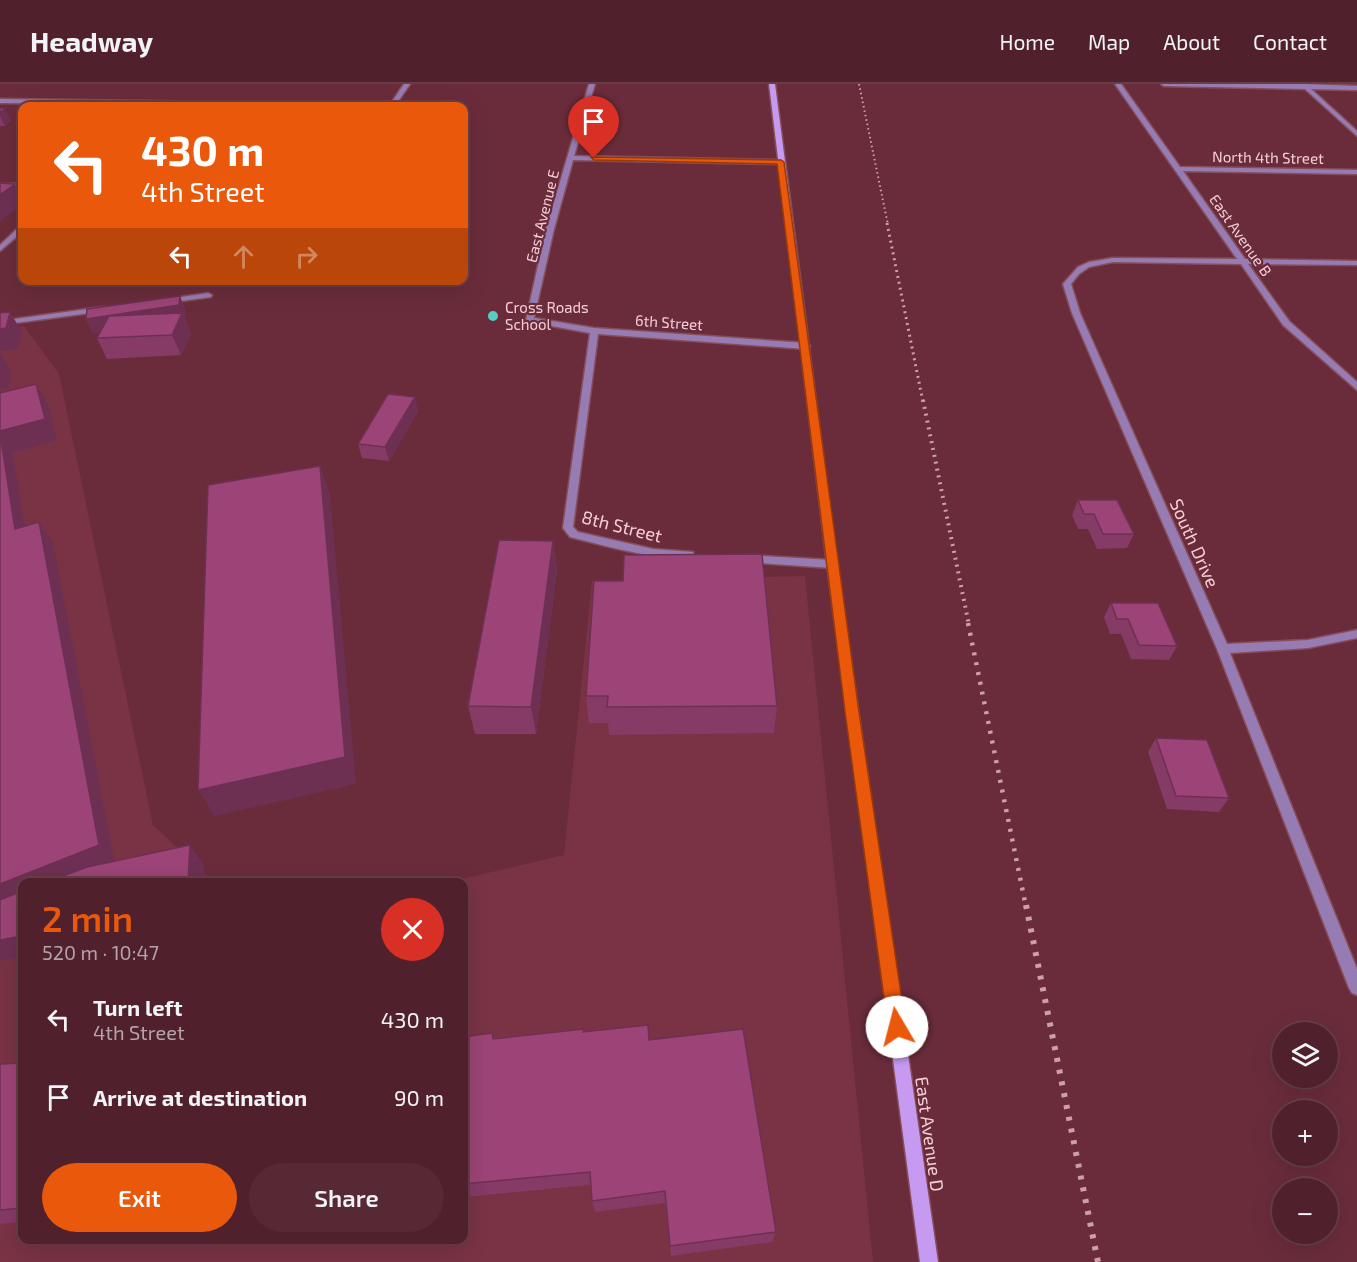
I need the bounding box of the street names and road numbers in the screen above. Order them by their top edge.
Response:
street label: North 4th Street [1212,147,1324,167]
street label: East Avenue E [522,168,562,264]
street label: East Avenue B [1206,191,1276,279]
street label: 6th Street [634,311,704,333]
street label: South Drive [1166,495,1224,591]
street label: 8th Street [579,505,665,547]
street label: East Avenue D [911,1075,949,1193]

